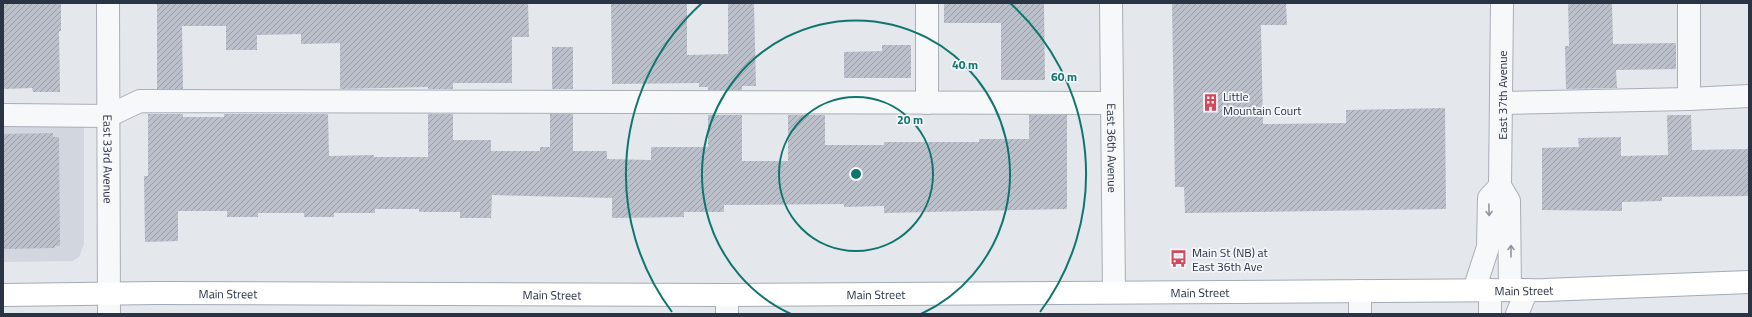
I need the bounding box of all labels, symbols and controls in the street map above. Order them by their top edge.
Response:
street label: East 37th Avenue [1493,50,1512,140]
text: 40 m [952,55,978,74]
text: 60 m [1051,67,1077,86]
place label: Little Mountain Court [1223,87,1302,120]
building icon: Little Mountain Court [1200,93,1220,113]
street label: East 36th Avenue [1103,103,1122,193]
text: 20 m [897,110,923,129]
street label: East 33rd Avenue [99,114,118,204]
centre of rings [849,167,863,181]
one-way arrow [1485,203,1493,216]
place label: Main St (NB) at East 36th Ave [1192,243,1269,276]
one-way arrow [1507,245,1515,258]
bus stop icon: Main St (NB) at East 36th Ave [1169,249,1189,269]
street label: Main Street [1494,280,1555,300]
street label: Main Street [1171,282,1230,302]
street label: Main Street [199,284,258,303]
street label: Main Street [847,284,906,304]
street label: Main Street [523,285,582,304]

